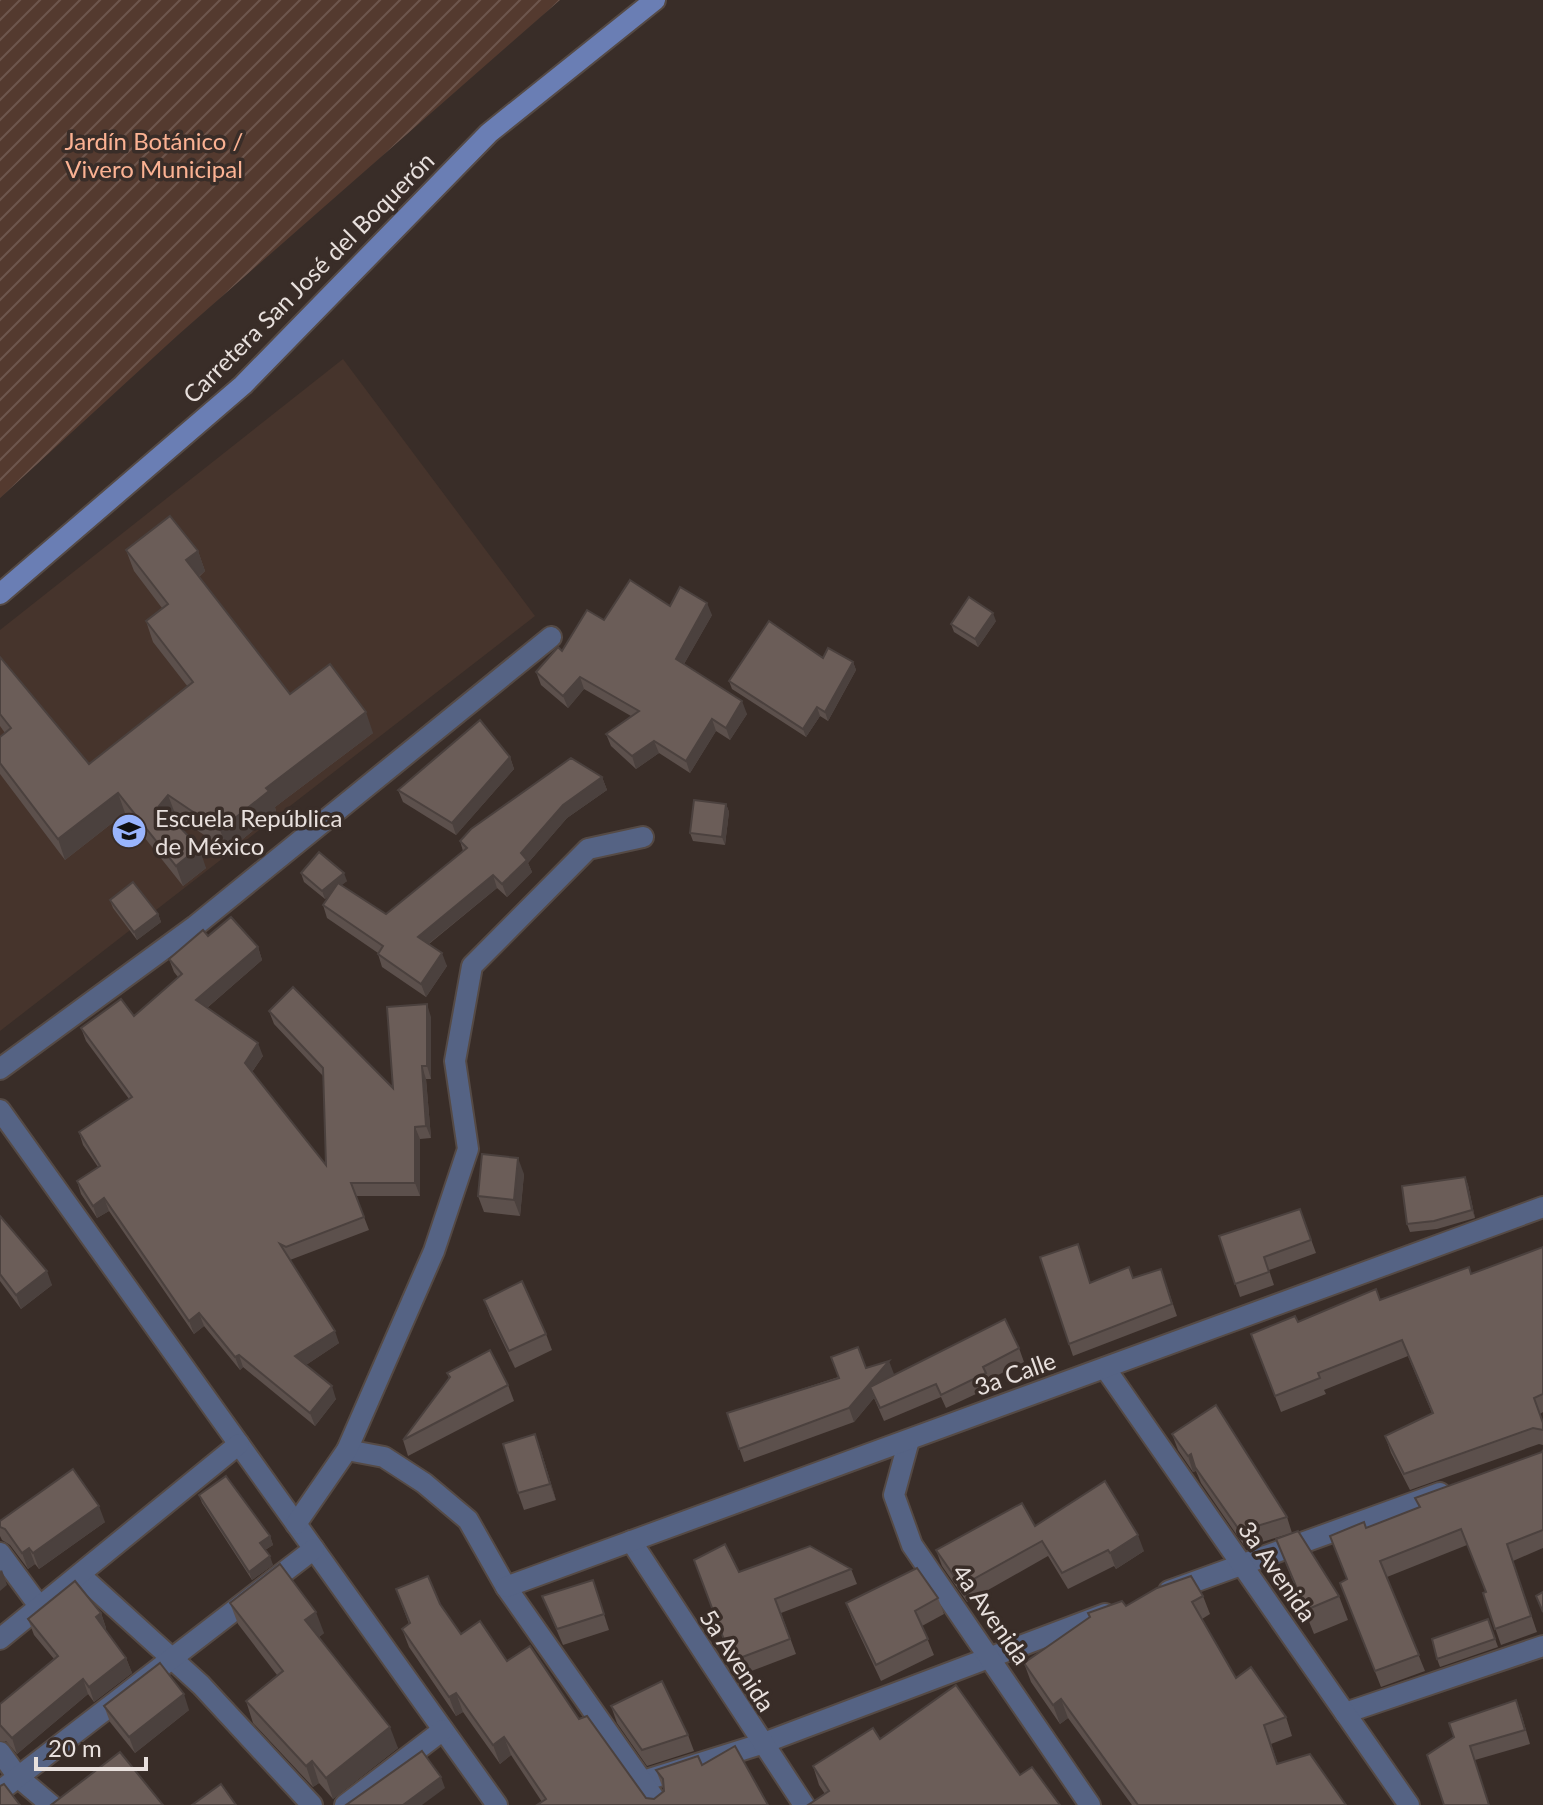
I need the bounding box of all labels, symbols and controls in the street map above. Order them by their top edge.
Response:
park label: Jardín Botánico / Vivero Municipal [65,126,244,183]
street label: Carretera San José del Boquerón [176,145,440,409]
place label: Escuela República de México [155,803,342,860]
school or university icon: Escuela República de México [110,812,148,850]
street label: 3a Calle [971,1345,1059,1401]
street label: 3a Avenida [1233,1515,1323,1627]
street label: 4a Avenida [947,1558,1037,1670]
street label: 5a Avenida [694,1604,782,1716]
scale bar [36,1721,146,1771]
text: 20 m [48,1733,102,1762]

